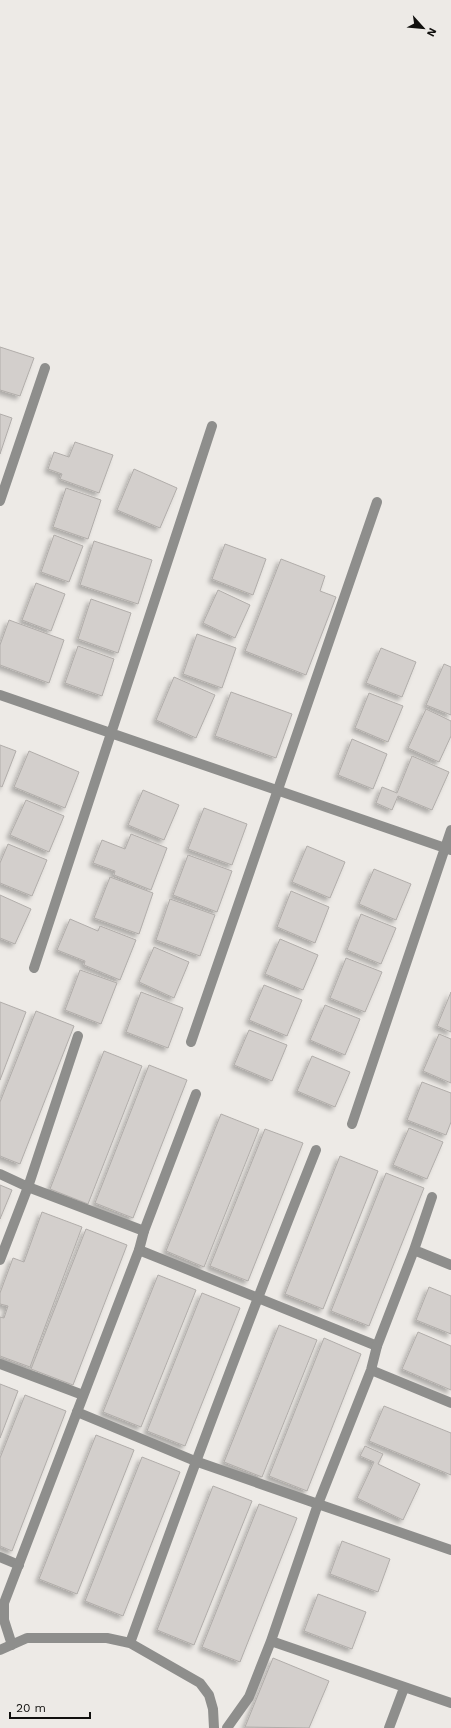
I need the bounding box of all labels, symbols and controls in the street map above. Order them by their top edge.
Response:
north arrow [403,8,443,48]
text: N [424,26,439,39]
scale bar [10,1694,90,1720]
text: 20 m [16,1701,46,1715]

